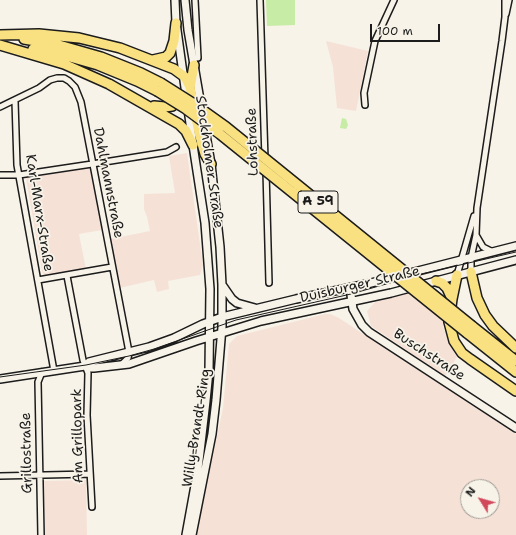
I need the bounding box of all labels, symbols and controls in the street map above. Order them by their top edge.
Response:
scale bar [372,16,442,42]
text: 100 m [377,23,413,39]
street label: Stockholmer Straße [191,95,227,229]
street label: Lohstraße [243,108,263,176]
street label: Dahlmannstraße [89,126,127,240]
street label: Karl-Marx-Straße [21,153,57,273]
road number: A 59 [298,191,338,213]
street label: Duisburger Straße [298,263,422,307]
street label: Buschstraße [390,326,468,384]
street label: Willy-Brandt-Ring [179,367,215,489]
street label: Am Grillopark [69,389,87,483]
street label: Grillostraße [18,412,36,494]
north arrow [460,479,500,519]
text: N [462,484,479,500]

